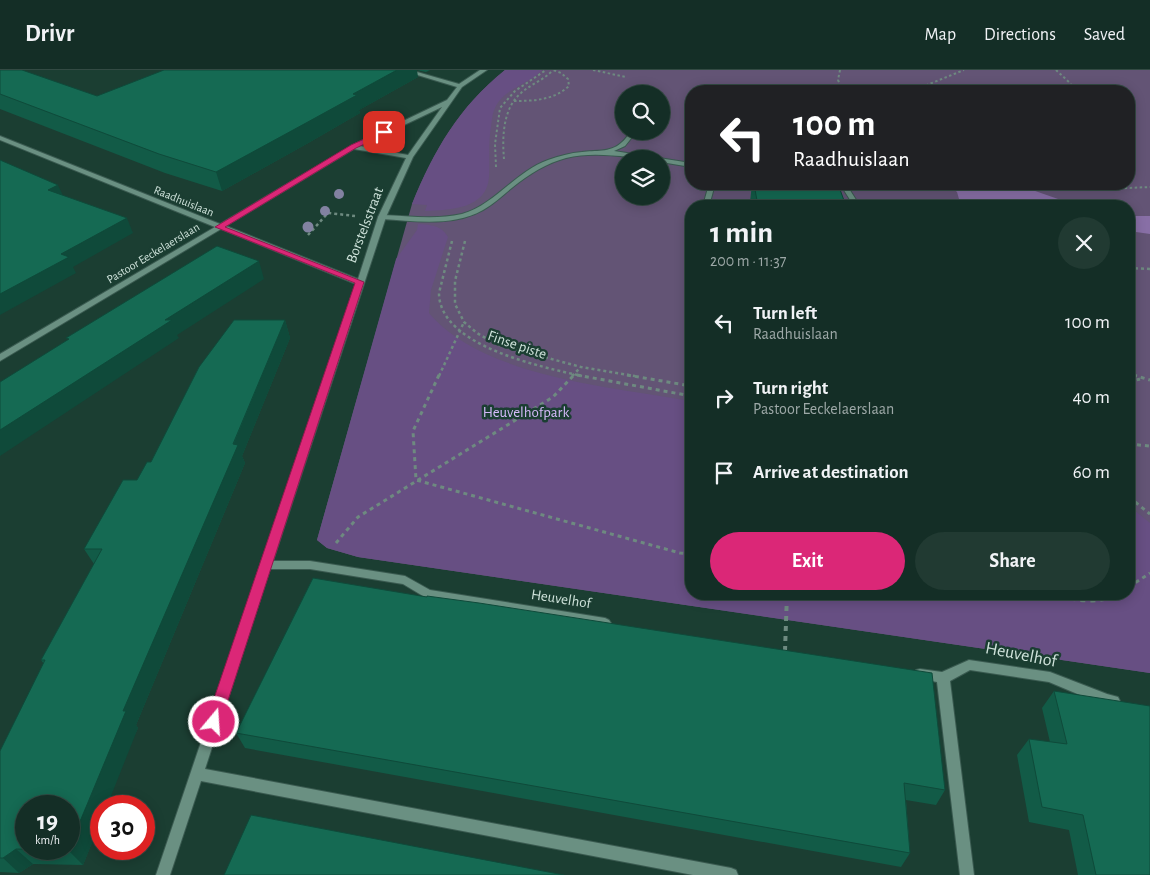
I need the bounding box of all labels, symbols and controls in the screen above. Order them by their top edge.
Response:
text: Drivr [25,22,74,46]
text: Map [925,26,956,44]
text: Directions [984,26,1056,44]
text: Saved [1084,26,1125,44]
map controls [615,85,670,205]
button: search [615,85,670,140]
icon: left [710,105,775,170]
text: 100 m [793,107,876,142]
pin [363,111,405,153]
icon: arrive [370,118,398,146]
text: Raadhuislaan [793,148,910,170]
button: layers [615,150,670,205]
street label: Raadhuislaan [152,184,216,218]
street label: Borstelsstraat [344,185,386,265]
button: close [1058,217,1110,269]
text: 1 min [710,218,773,248]
street label: Pastoor Eeckelaerslaan [104,221,202,285]
text: 200 m · 11:37 [710,253,787,269]
text: Turn left [753,304,817,323]
icon: left [710,309,738,337]
text: 100 m [1065,313,1110,332]
text: Raadhuislaan [753,326,838,342]
street label: Finse piste [486,328,548,362]
text: Turn right [753,379,828,398]
icon: right [710,384,738,412]
text: 40 m [1072,388,1110,407]
text: Pastoor Eeckelaerslaan [753,401,894,417]
park label: Heuvelhofpark [483,405,569,420]
icon: arrive [710,459,738,487]
text: Arrive at destination [753,463,909,482]
text: 60 m [1073,463,1110,482]
button: Exit [710,532,905,590]
button: Share [915,532,1110,590]
street label: Heuvelhof [530,587,593,611]
street label: Heuvelhof [984,639,1060,671]
position arrow [187,695,239,747]
speed limit sign: 30 [90,795,155,860]
text: 19 [37,809,58,834]
text: km/h [35,834,60,846]

